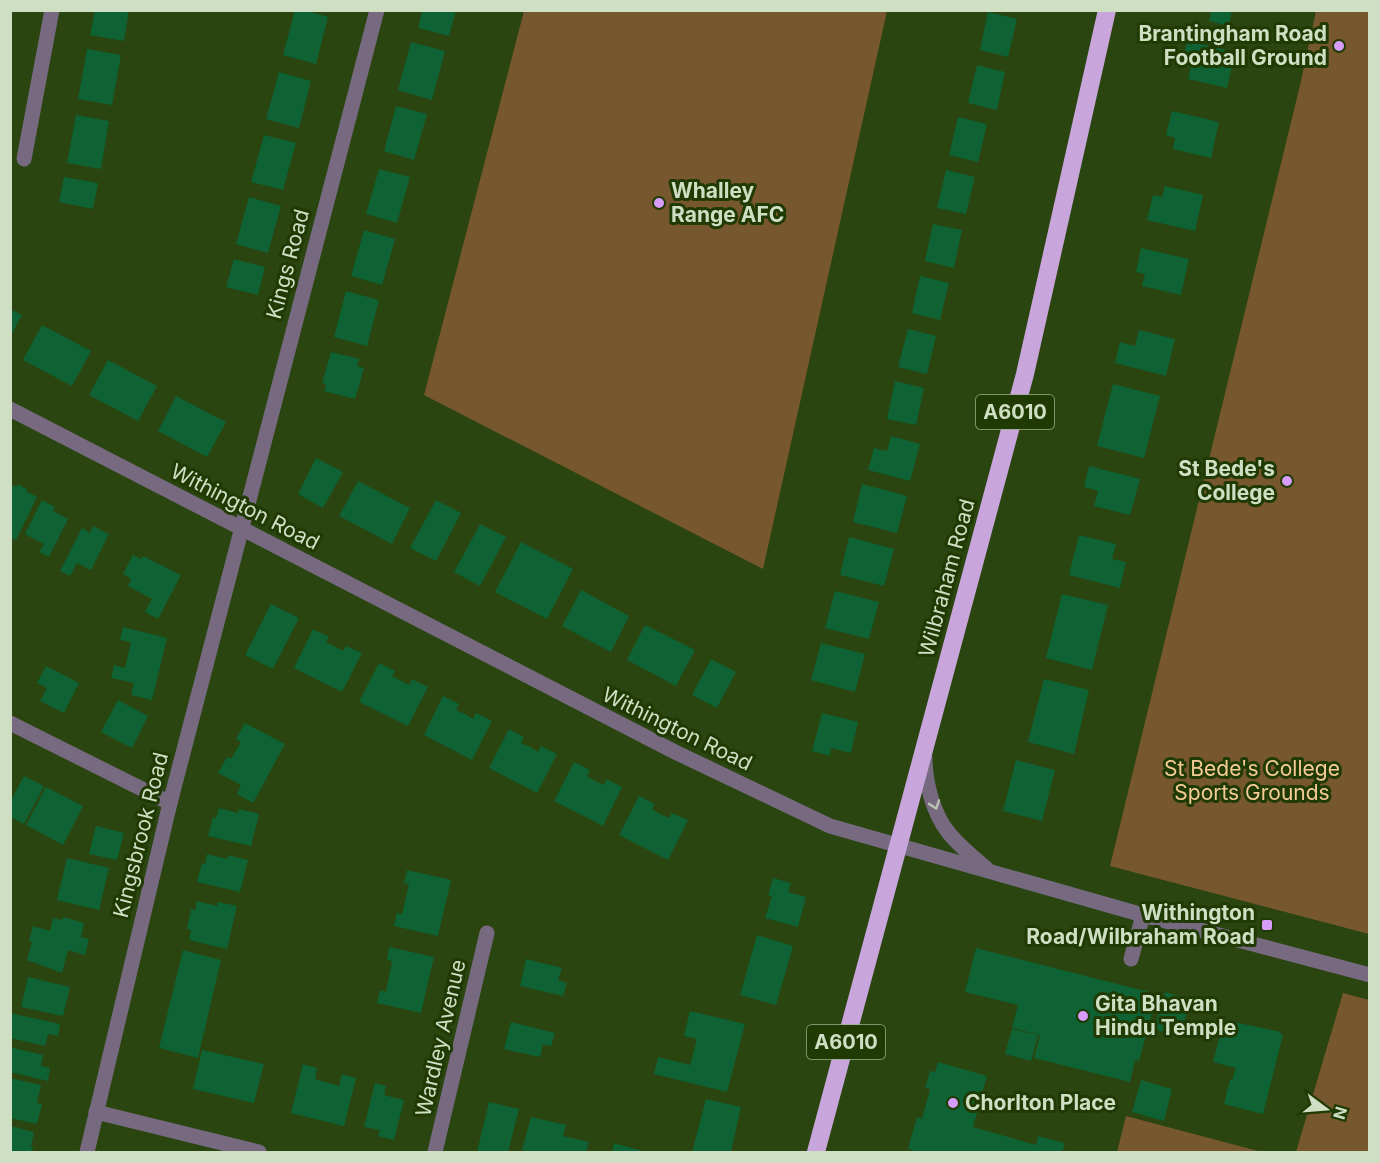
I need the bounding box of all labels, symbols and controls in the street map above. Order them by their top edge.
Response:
place label: Brantingham Road Football Ground [1138,21,1327,70]
marker: Brantingham Road Football Ground [1332,39,1346,53]
place label: Whalley Range AFC [671,178,784,227]
marker: Whalley Range AFC [652,196,666,210]
street label: Kings Road [261,206,314,321]
road number: A6010 [976,395,1054,429]
place label: St Bede's College [1178,456,1275,505]
street label: Withington Road [167,458,324,555]
marker: St Bede's College [1280,474,1294,488]
street label: Wilbraham Road [913,496,980,660]
street label: Withington Road [598,681,756,776]
street label: Kingsbrook Road [108,750,173,920]
park label: St Bede's College Sports Grounds [1164,756,1340,805]
one-way arrow [927,799,940,810]
place label: Withington Road/Wilbraham Road [1026,900,1255,949]
marker: Withington Road/Wilbraham Road [1260,918,1274,932]
street label: Wardley Avenue [410,957,471,1119]
place label: Gita Bhavan Hindu Temple [1095,991,1236,1040]
marker: Gita Bhavan Hindu Temple [1076,1009,1090,1023]
road number: A6010 [807,1025,885,1059]
north arrow [1296,1079,1356,1139]
place label: Chorlton Place [965,1090,1116,1115]
marker: Chorlton Place [946,1096,960,1110]
text: N [1329,1105,1352,1122]

